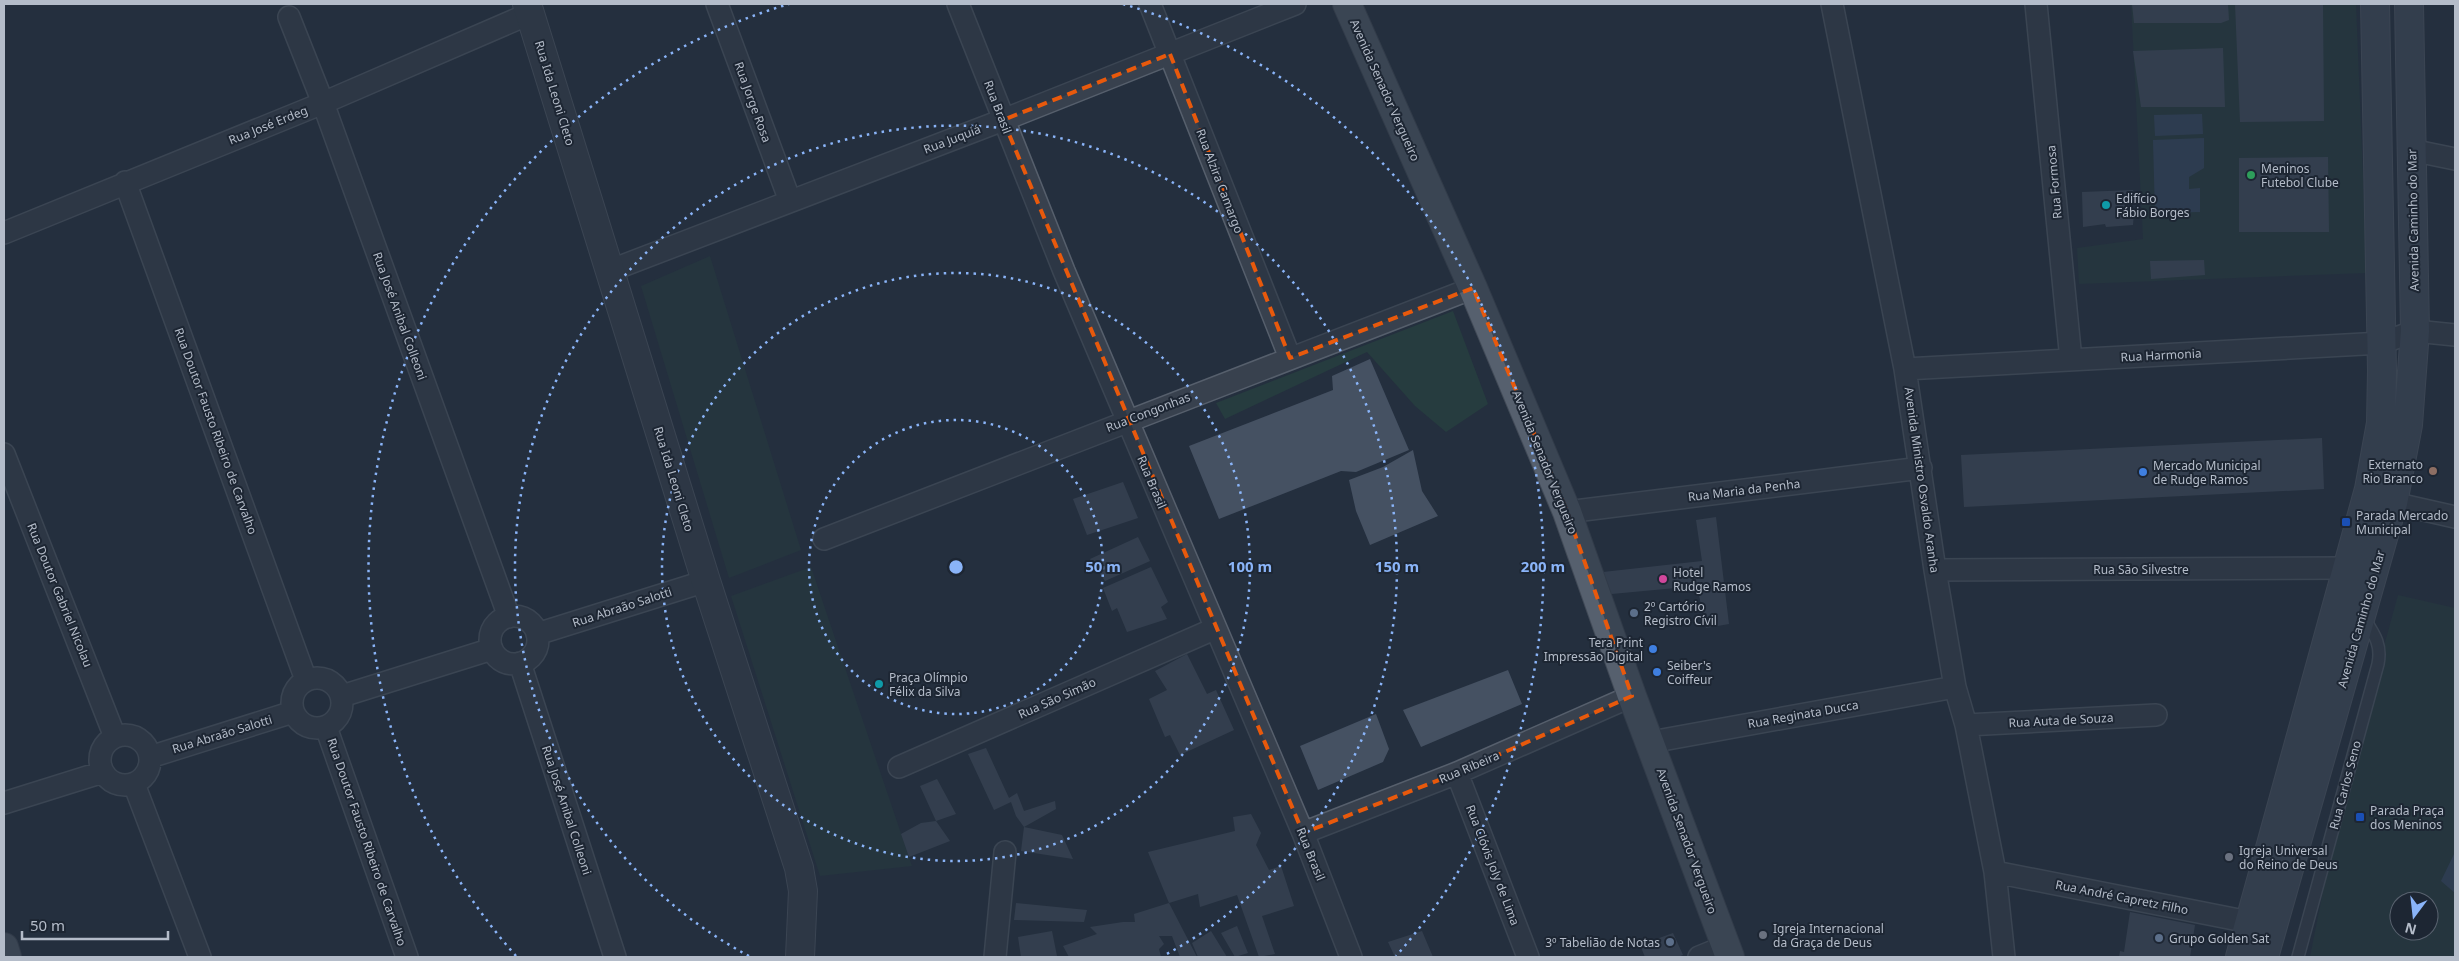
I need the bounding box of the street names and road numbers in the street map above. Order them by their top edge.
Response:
street label: Avenida Senador Vergueiro [1346,16,1424,164]
street label: Rua Ida Leoni Cleto [531,38,579,148]
street label: Rua Jorge Rosa [731,59,775,145]
street label: Rua Brasil [980,78,1016,136]
street label: Rua José Erdeg [226,101,310,149]
street label: Rua Juquiá [921,120,983,158]
street label: Rua Alzira Camargo [1192,126,1248,236]
street label: Rua Formosa [2042,144,2066,220]
street label: Avenida Caminho do Mar [2403,149,2423,291]
street label: Rua José Anibal Colleoni [369,250,431,382]
street label: Rua Doutor Fausto Ribeiro de Carvalho [171,325,261,537]
street label: Rua Harmonia [2120,344,2202,366]
street label: Avenida Ministro Osvaldo Aranha [1901,386,1943,574]
street label: Rua Congonhas [1103,388,1193,436]
street label: Avenida Senador Vergueiro [1508,388,1582,536]
street label: Rua Ida Leoni Cleto [650,424,698,534]
street label: Rua Brasil [1133,453,1171,511]
street label: Rua Maria da Penha [1687,475,1801,505]
street label: Rua Doutor Gabriel Nicolau [23,520,97,670]
street label: Avenida Caminho do Mar [2333,548,2389,690]
street label: Rua São Silvestre [2093,561,2189,578]
street label: Rua Abraão Salotti [570,583,674,631]
street label: Rua São Simão [1015,673,1099,723]
street label: Rua Reginata Ducca [1746,696,1860,732]
street label: Rua Auta de Souza [2008,709,2114,731]
street label: Rua Abraão Salotti [170,711,274,757]
street label: Rua Doutor Fausto Ribeiro de Carvalho [323,736,411,948]
street label: Rua Carlos Seno [2325,739,2365,831]
street label: Rua José Anibal Colleoni [538,743,596,877]
street label: Rua Ribeira [1436,747,1502,787]
street label: Avenida Senador Vergueiro [1653,766,1721,916]
street label: Rua Clóvis Joly de Lima [1462,802,1524,928]
street label: Rua Brasil [1293,825,1329,883]
street label: Rua André Capretz Filho [2054,876,2190,918]

